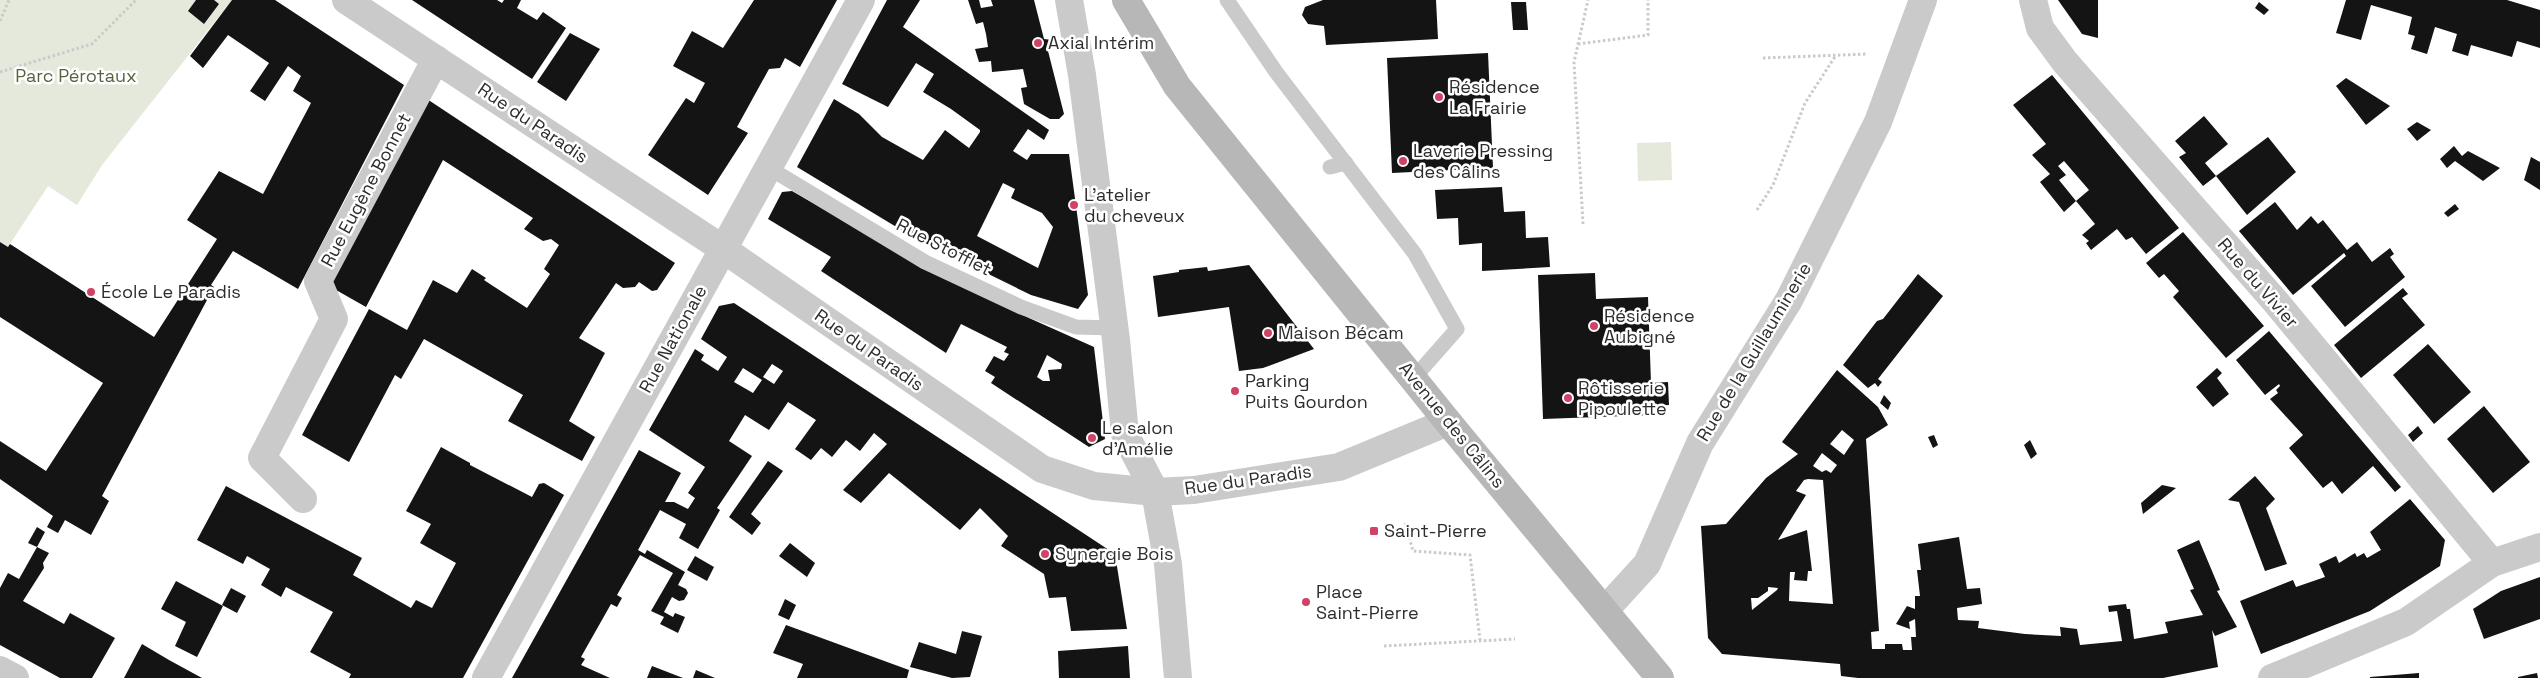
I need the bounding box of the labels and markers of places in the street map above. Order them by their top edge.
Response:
place label: Axial Intérim [1048,31,1154,54]
marker: Axial Intérim [1032,37,1044,49]
place label: Résidence La Frairie [1449,75,1540,119]
marker: Résidence La Frairie [1433,91,1445,103]
place label: Laverie Pressing des Câlins [1413,139,1553,183]
marker: Laverie Pressing des Câlins [1397,155,1409,167]
place label: L'atelier du cheveux [1084,183,1185,227]
marker: L'atelier du cheveux [1068,199,1080,211]
place label: École Le Paradis [101,280,241,303]
marker: École Le Paradis [85,286,97,298]
place label: Résidence Aubigné [1604,304,1695,348]
marker: Résidence Aubigné [1588,320,1600,332]
place label: Maison Bécam [1278,321,1404,344]
marker: Maison Bécam [1262,327,1274,339]
place label: Parking Puits Gourdon [1245,369,1368,413]
place label: Rôtisserie Pipoulette [1578,376,1667,420]
marker: Parking Puits Gourdon [1229,385,1241,397]
marker: Rôtisserie Pipoulette [1562,392,1574,404]
place label: Le salon d'Amélie [1102,416,1174,460]
marker: Le salon d'Amélie [1086,432,1098,444]
place label: Saint-Pierre [1384,519,1487,542]
marker: Saint-Pierre [1368,525,1380,537]
place label: Synergie Bois [1055,542,1173,565]
marker: Synergie Bois [1039,548,1051,560]
place label: Place Saint-Pierre [1316,580,1419,624]
marker: Place Saint-Pierre [1300,596,1312,608]

